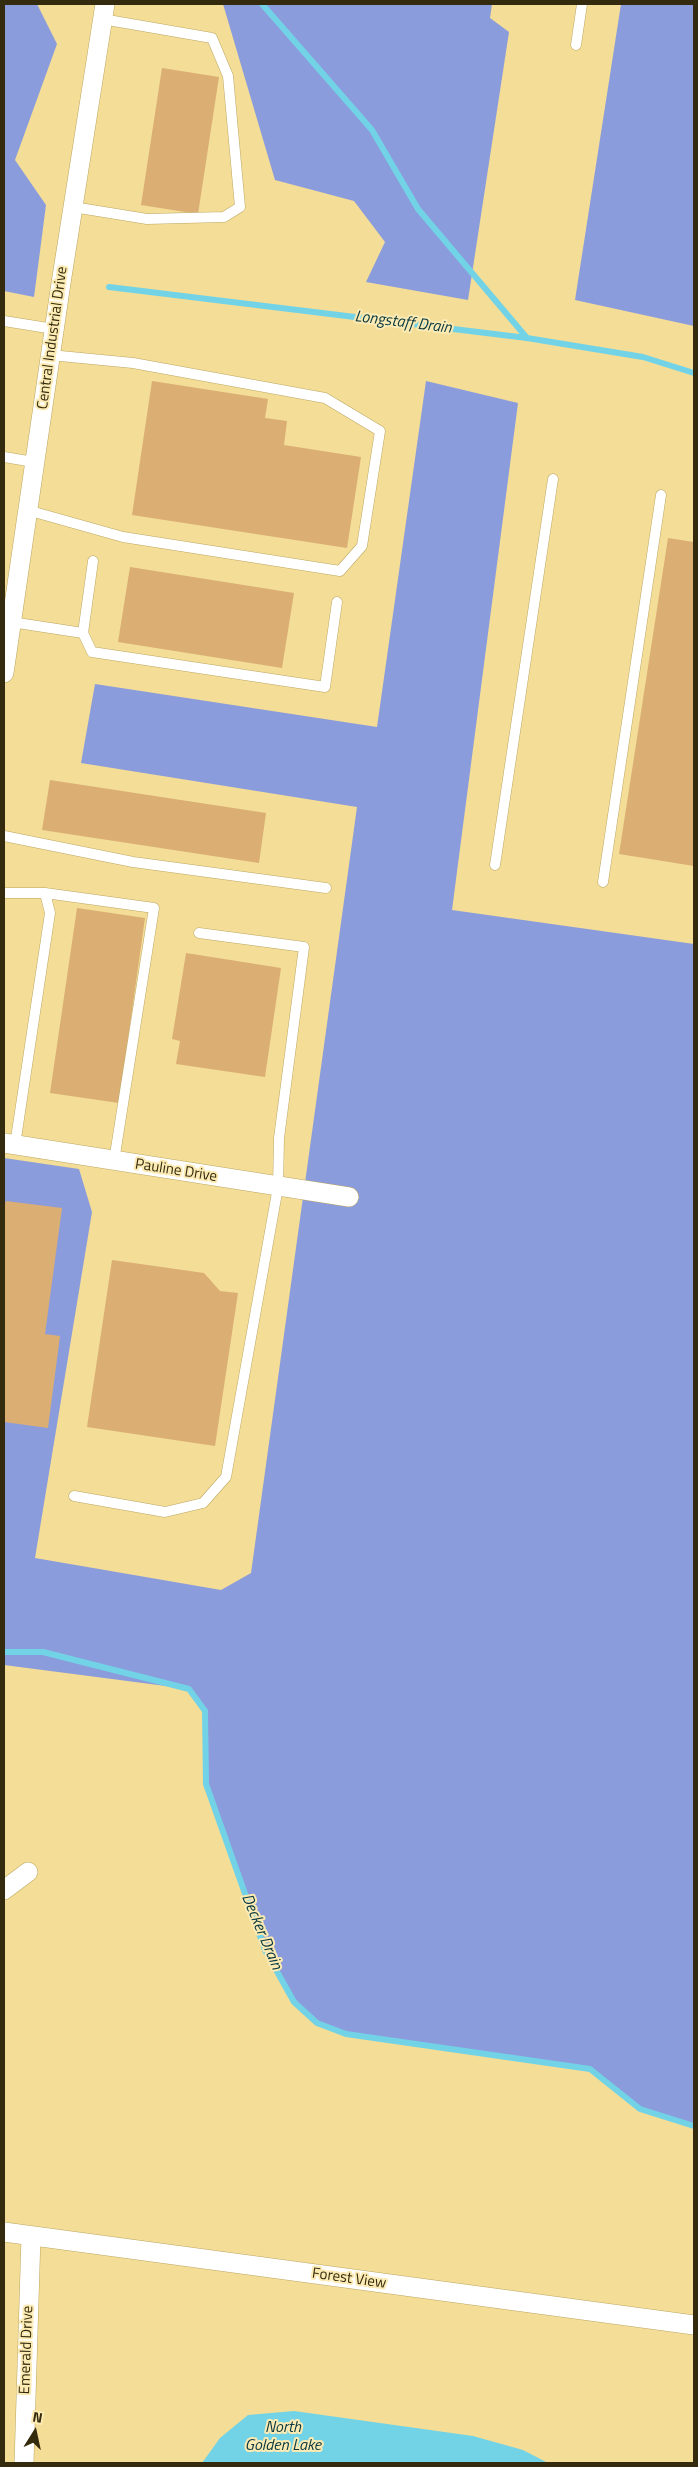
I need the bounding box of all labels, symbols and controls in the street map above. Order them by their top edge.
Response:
street label: Central Industrial Drive [34,266,72,410]
water label: Longstaff Drain [354,308,452,338]
street label: Pauline Drive [134,1156,218,1186]
water label: Decker Drain [236,1891,286,1973]
street label: Forest View [311,2265,387,2293]
street label: Emerald Drive [16,2305,38,2395]
text: N [31,2406,44,2428]
north arrow [10,2407,60,2457]
water label: North Golden Lake [245,2418,321,2456]

